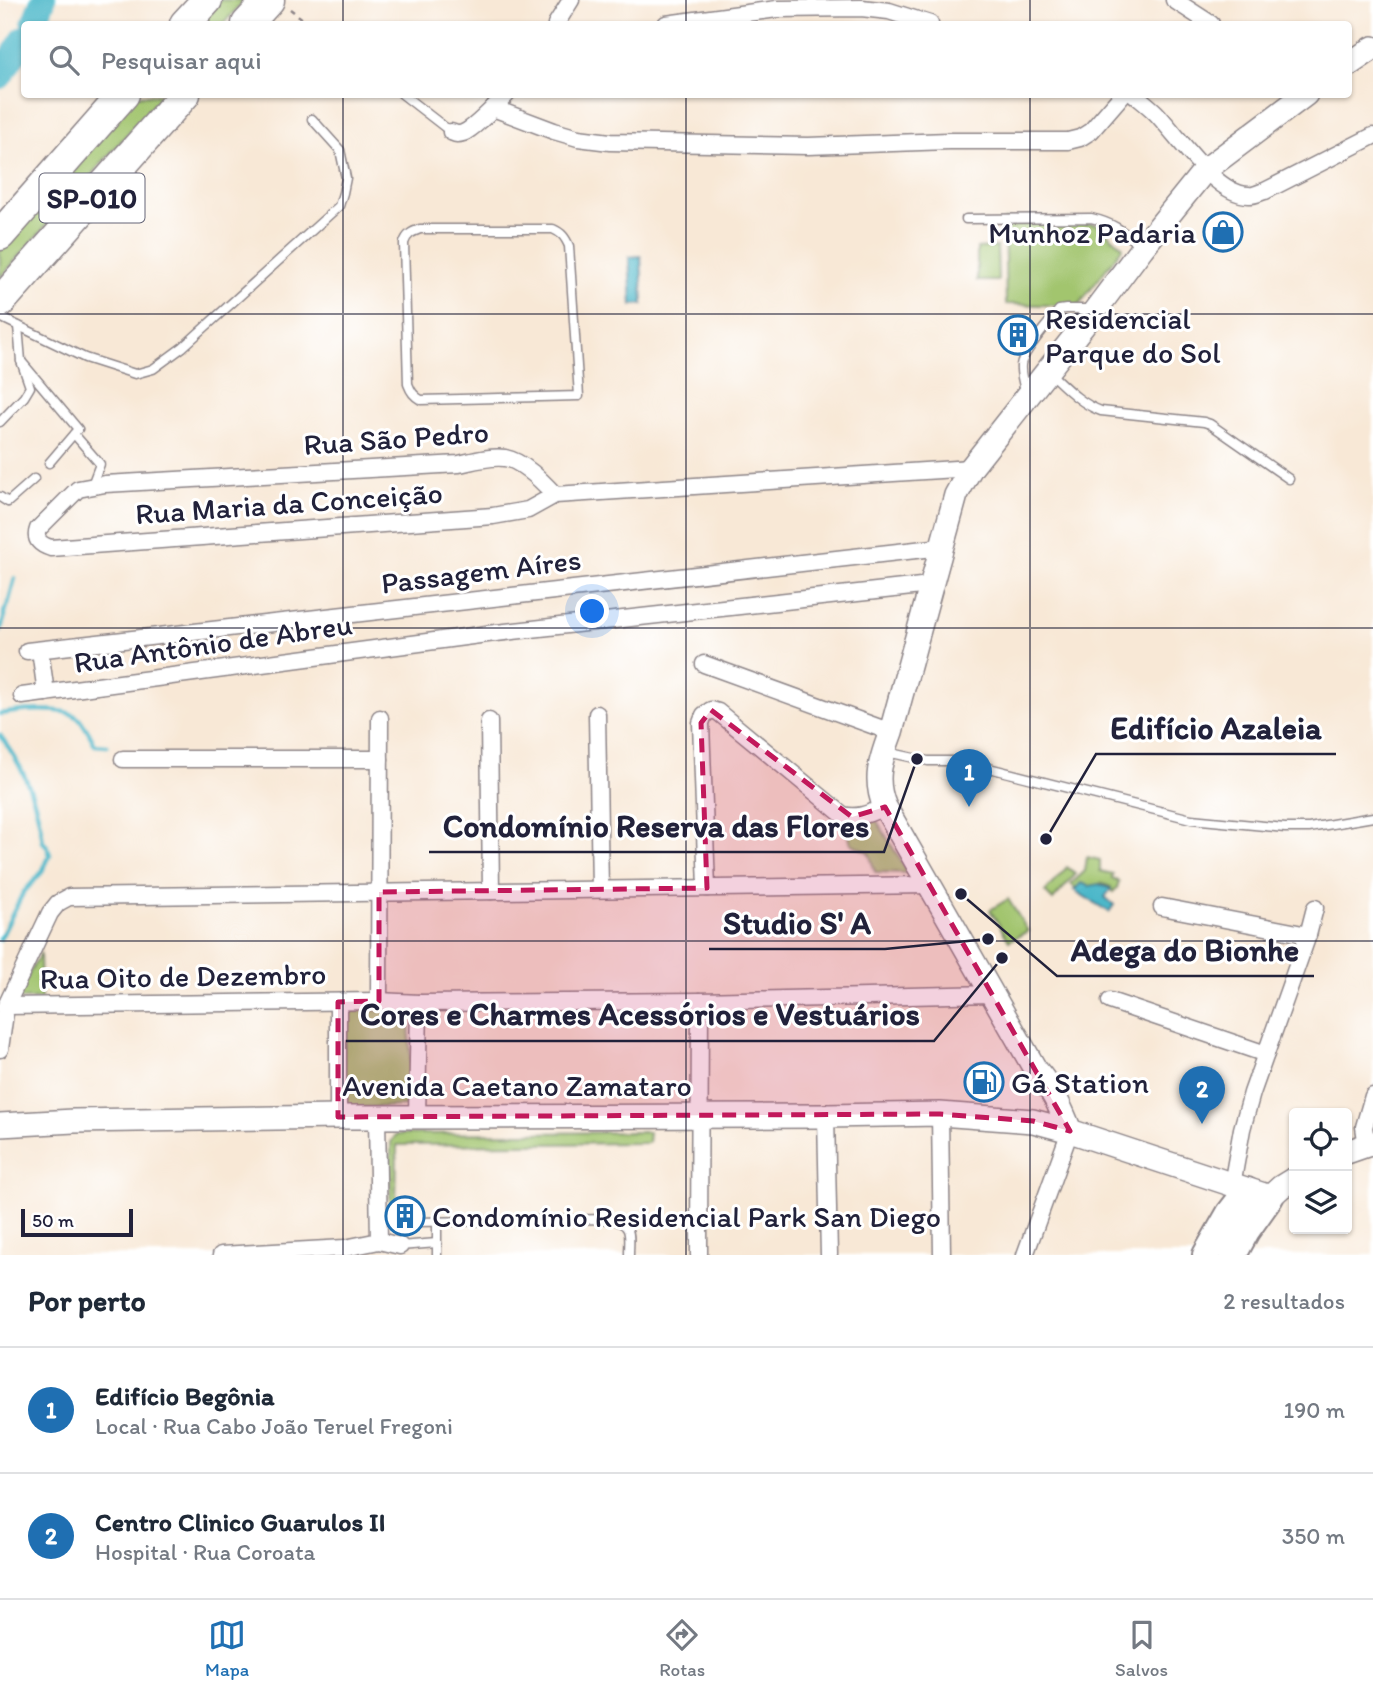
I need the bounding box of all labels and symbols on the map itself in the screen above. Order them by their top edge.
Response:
road number: SP-010 [40,174,144,222]
shop icon: Munhoz Padaria [1202,211,1244,253]
place label: Munhoz Padaria [988,214,1196,251]
place label: Residencial Parque do Sol [1045,300,1221,371]
building icon: Residencial Parque do Sol [997,314,1039,356]
street label: Rua São Pedro [302,413,490,463]
street label: Rua Maria da Conceição [134,474,444,532]
street label: Passagem Aíres [379,540,583,602]
your location [575,594,609,628]
street label: Rua Antônio de Abreu [71,605,355,681]
callout: Edifício Azaleia [1096,701,1336,754]
text: Edifício Azaleia [1110,709,1322,747]
pin: 1 [946,749,992,807]
callout: Condomínio Reserva das Flores [429,799,884,852]
text: Condomínio Reserva das Flores [443,807,869,845]
callout: Studio S' A [709,896,885,949]
text: Studio S' A [723,904,872,942]
callout: Adega do Bionhe [1057,923,1314,976]
text: Adega do Bionhe [1070,931,1299,969]
street label: Rua Oito de Dezembro [39,955,327,997]
callout: Cores e Charmes Acessórios e Vestuários [346,988,934,1041]
text: Cores e Charmes Acessórios e Vestuários [360,995,920,1033]
fuel station icon: Gá Station [963,1061,1005,1103]
place label: Gá Station [1011,1064,1149,1101]
pin: 2 [1179,1066,1225,1124]
street label: Avenida Caetano Zamataro [342,1067,692,1104]
building icon: Condomínio Residencial Park San Diego [384,1195,426,1237]
place label: Condomínio Residencial Park San Diego [432,1198,941,1235]
scale bar [21,1206,133,1238]

